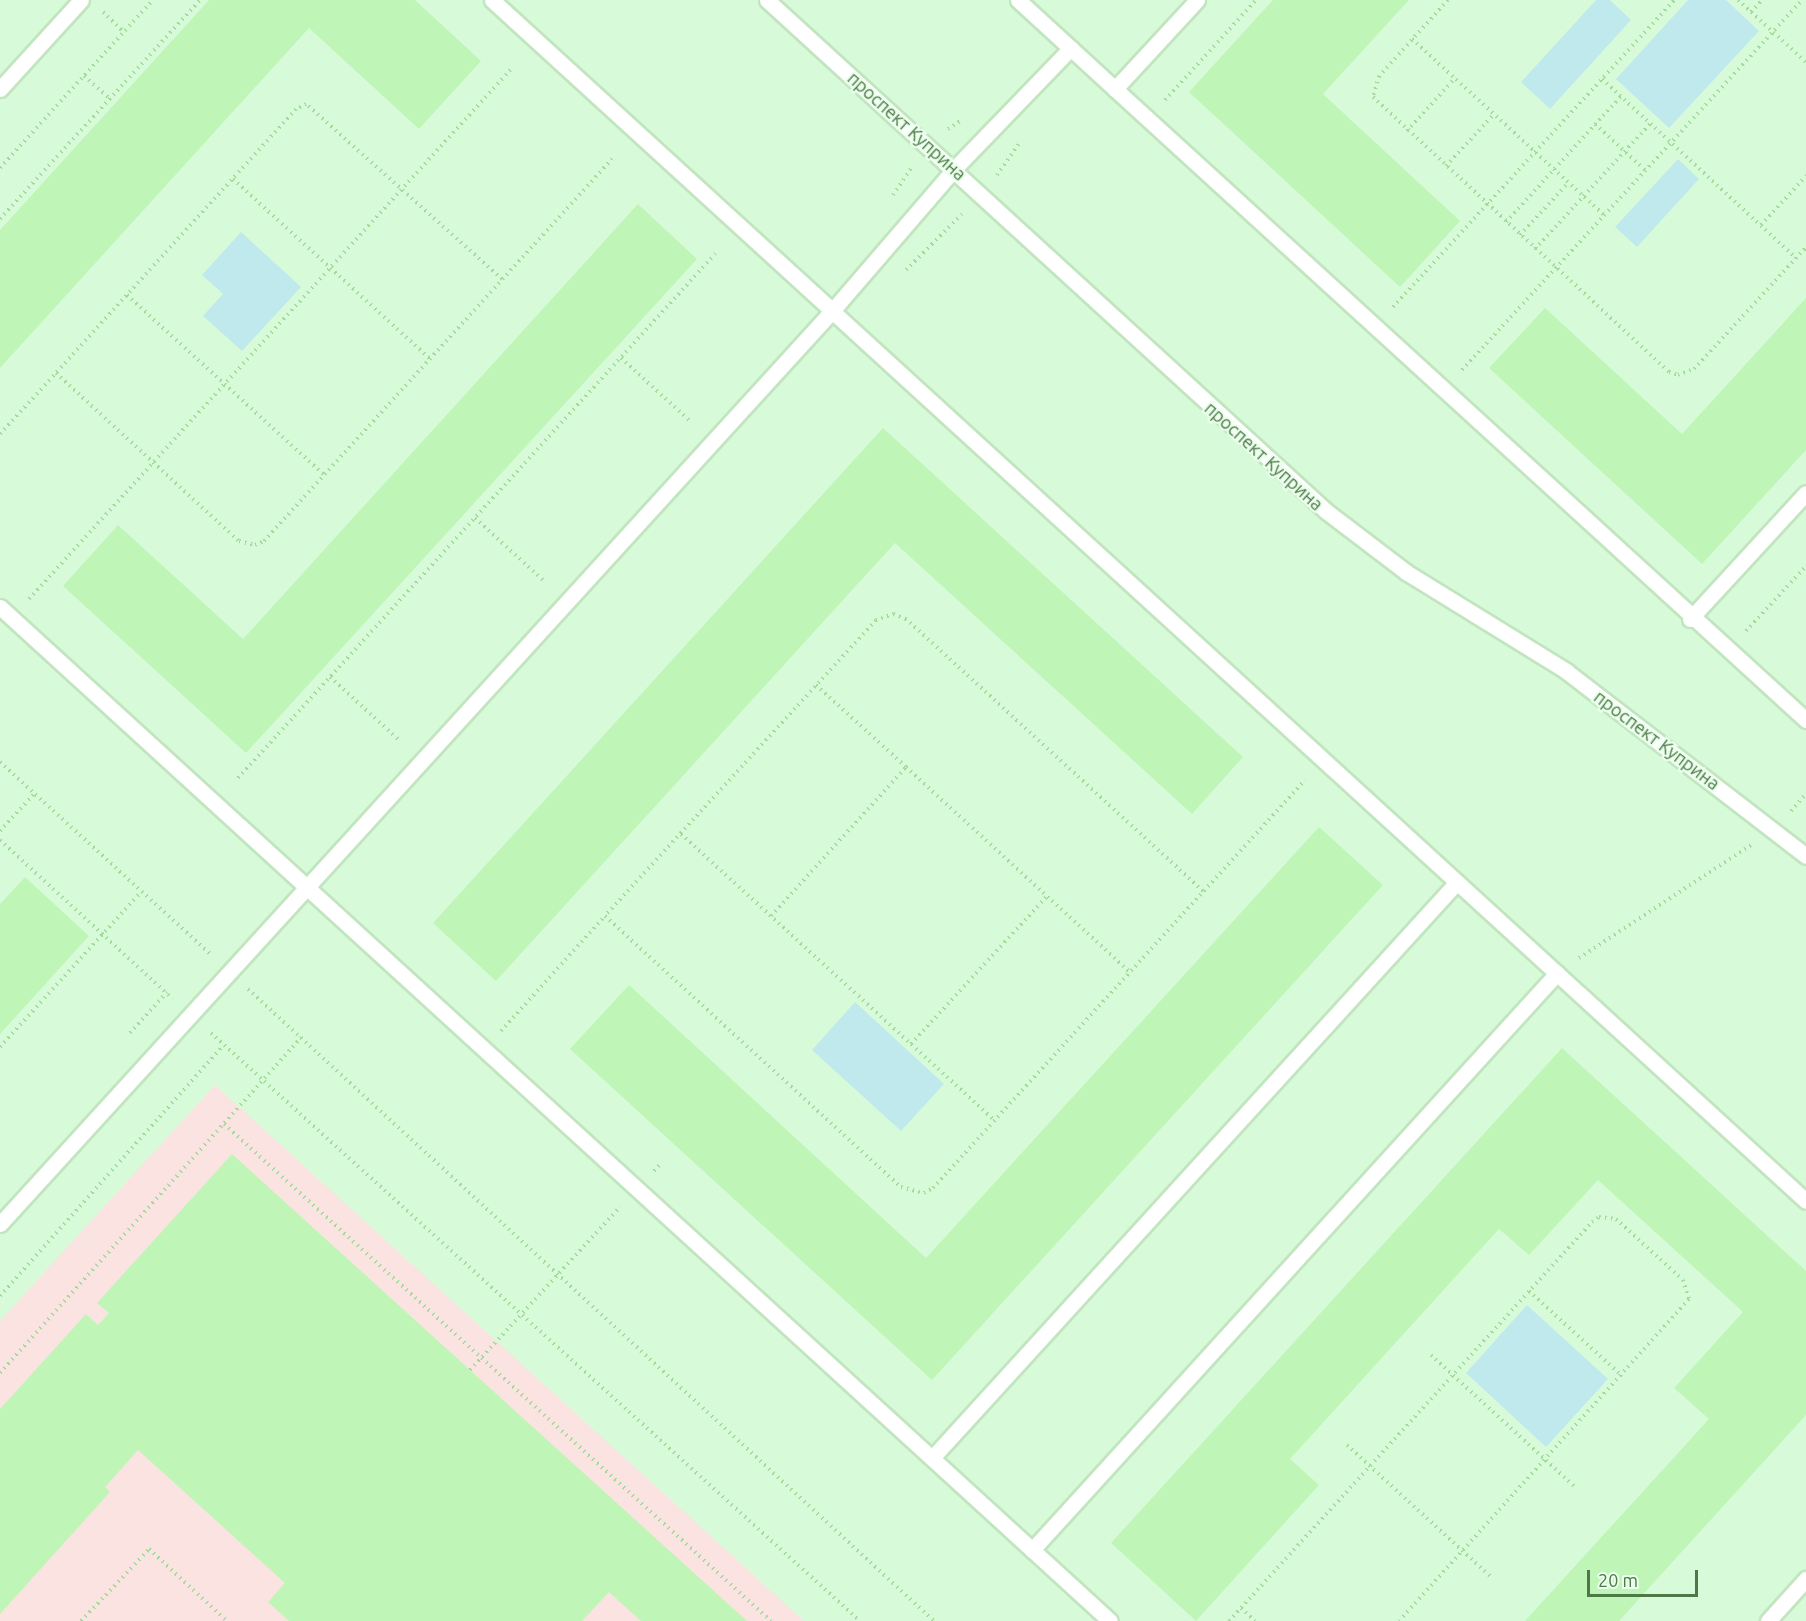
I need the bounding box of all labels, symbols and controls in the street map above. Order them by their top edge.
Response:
street label: проспект Куприна [843,67,971,185]
street label: проспект Куприна [1200,397,1328,515]
street label: проспект Куприна [1590,686,1724,794]
scale bar [1590,1558,1701,1596]
text: 20 m [1598,1570,1638,1590]

